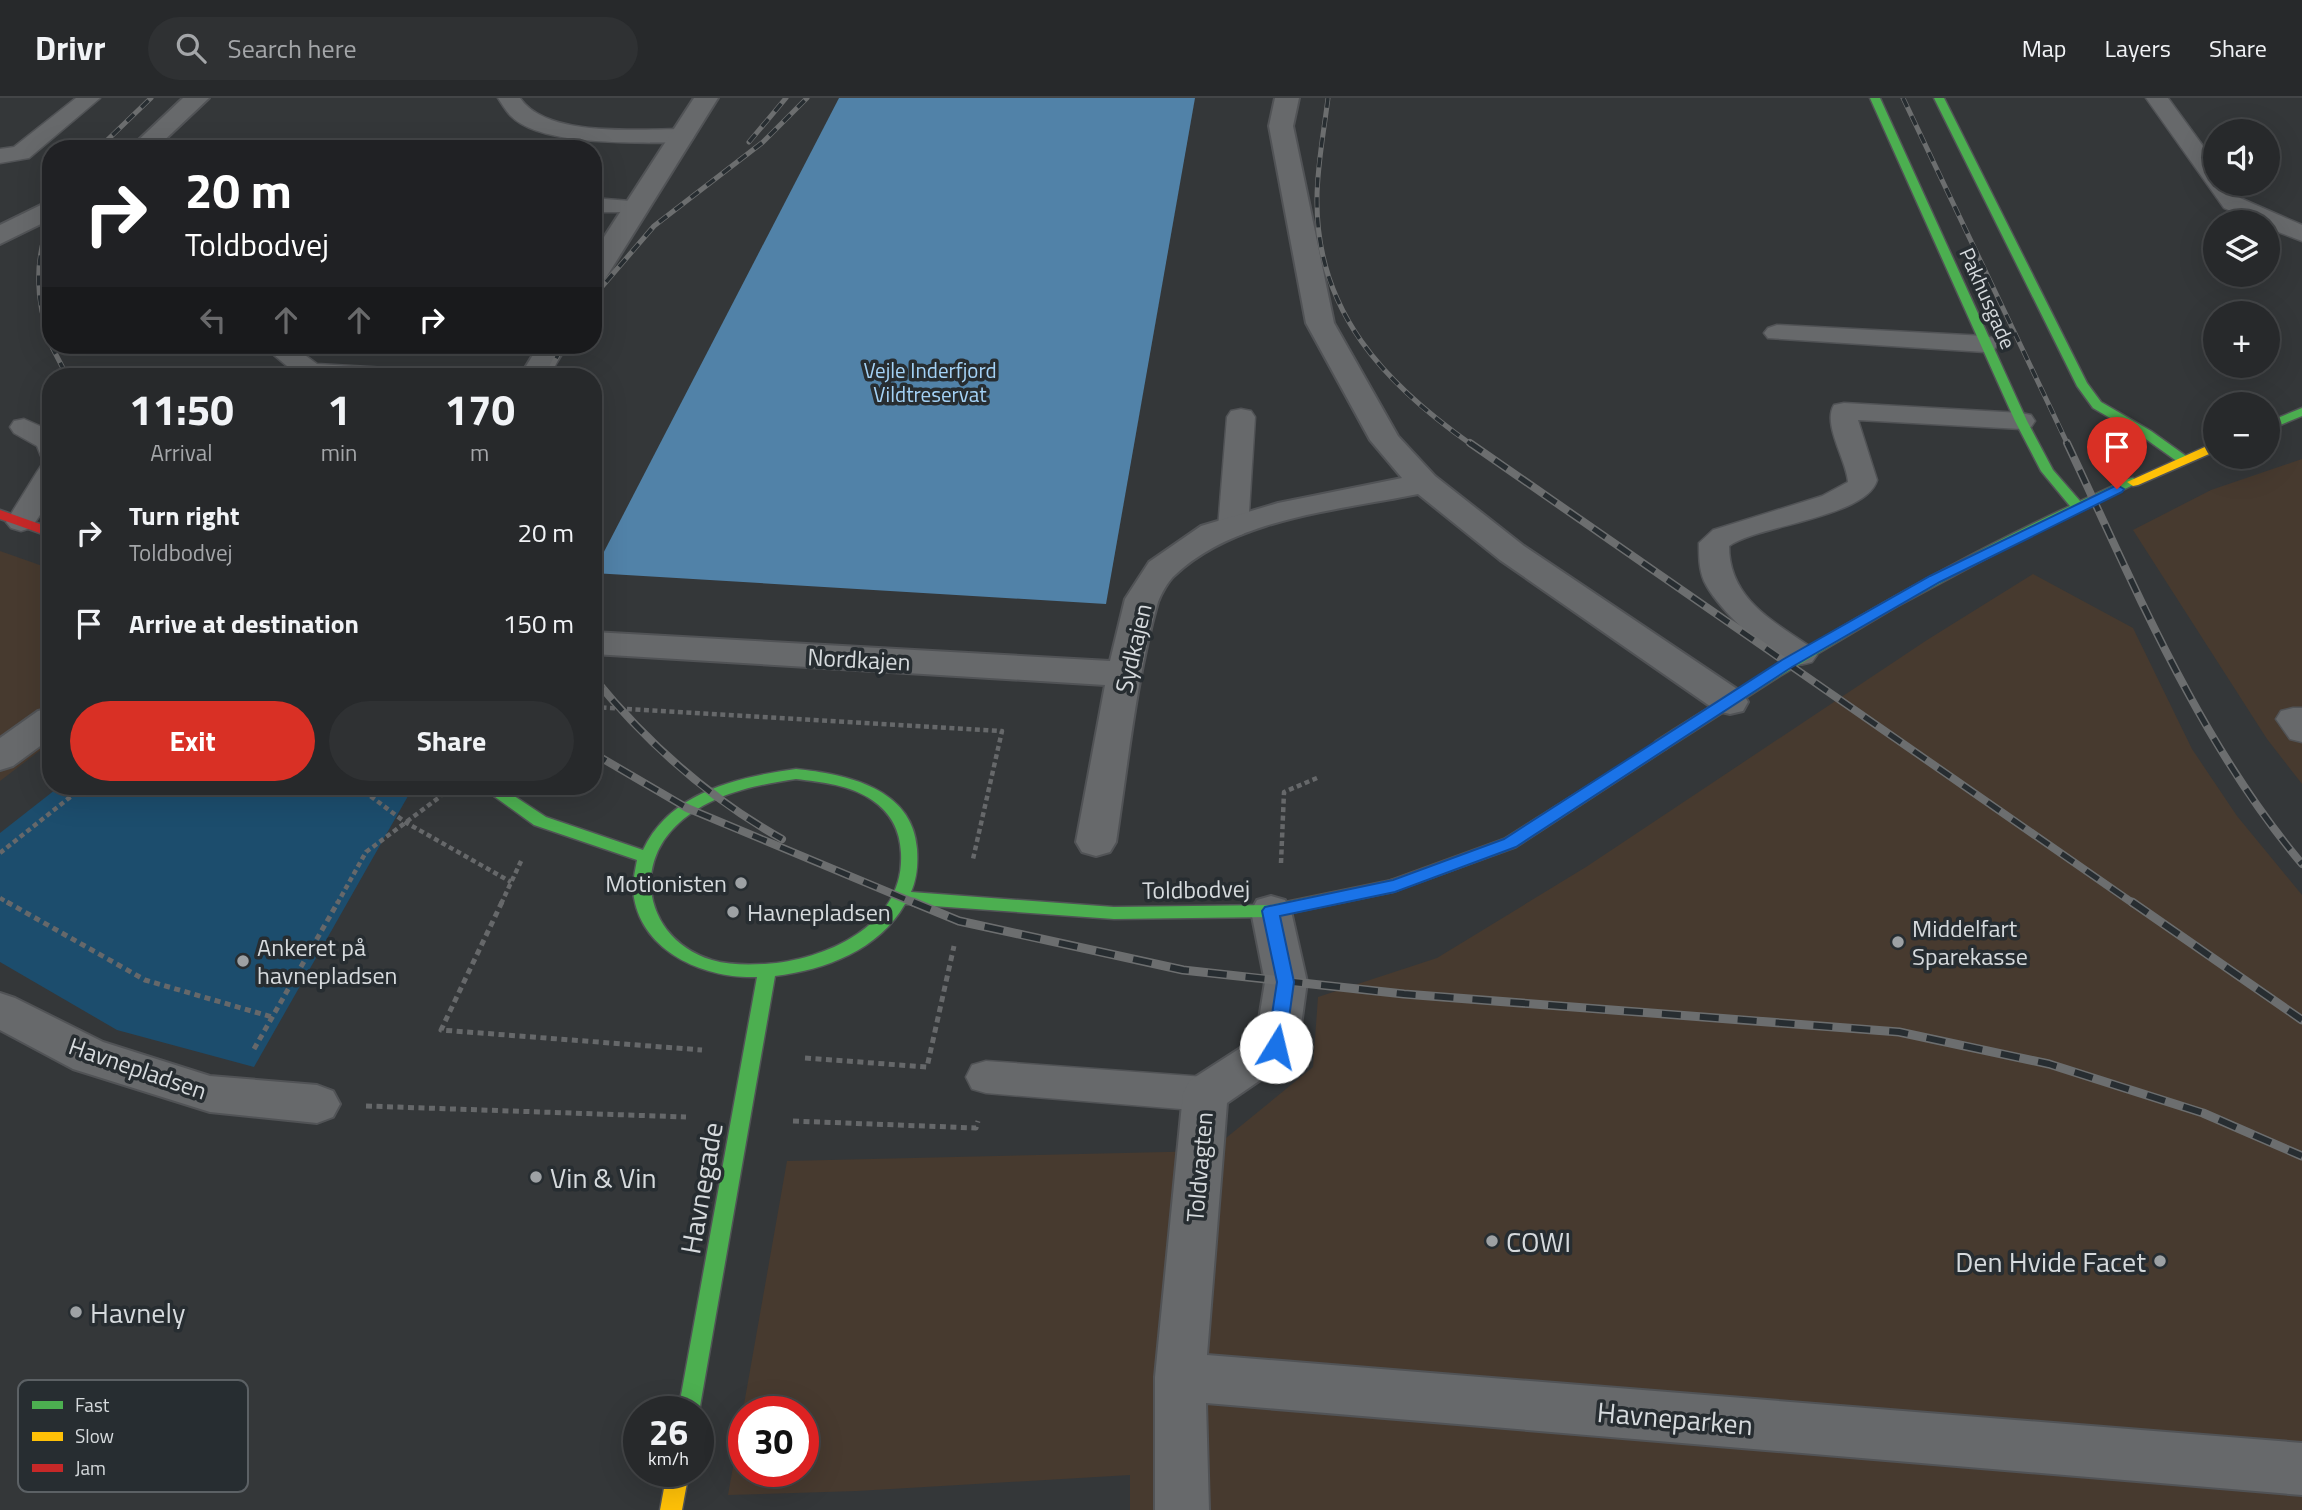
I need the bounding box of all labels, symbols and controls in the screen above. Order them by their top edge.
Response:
search box [148,17,638,80]
text: Drivr [35,23,106,73]
icon: search [172,29,210,67]
text: Search here [228,29,357,68]
text: Map [2022,30,2067,66]
text: Layers [2105,30,2171,66]
text: Share [2209,30,2267,66]
map controls [2203,119,2280,469]
button: sound [2203,119,2280,196]
text: 20 m [185,152,292,227]
icon: right [70,168,161,259]
button: layers [2203,210,2280,287]
text: Toldbodvej [185,220,329,268]
street label: Pakhusgade [1951,242,2025,354]
icon: left [194,301,232,339]
icon: ahead [267,301,305,339]
icon: ahead [340,301,378,339]
icon: right [413,301,451,339]
button: + [2203,301,2280,378]
park label: Vejle Inderfjord Vildtreservat [864,354,997,410]
text: 11:50 [129,377,234,441]
text: 1 [327,377,351,441]
text: 170 [444,377,515,441]
button: − [2203,392,2280,469]
pin [2087,417,2147,489]
icon: arrive [2098,428,2136,466]
text: Arrival [150,435,213,470]
text: min [321,435,357,470]
text: m [470,435,489,470]
text: Turn right [129,496,240,535]
text: 20 m [517,513,574,552]
icon: right [70,514,108,552]
text: Toldbodvej [129,535,233,570]
street label: Sydkajen [1105,600,1161,696]
text: Arrive at destination [129,604,359,643]
text: 150 m [503,604,574,643]
icon: arrive [70,605,108,643]
street label: Nordkajen [807,638,911,680]
button: Exit [70,701,315,781]
button: Share [329,701,574,781]
place label: Motionisten [605,865,727,901]
street label: Toldbodvej [1142,870,1250,908]
marker: Motionisten [733,875,749,891]
place label: Havnepladsen [747,894,891,930]
marker: Havnepladsen [725,904,741,920]
place label: Middelfart Sparekasse [1912,910,2028,974]
place label: Ankeret på havnepladsen [257,929,397,993]
marker: Middelfart Sparekasse [1890,934,1906,950]
marker: Ankeret på havnepladsen [235,953,251,969]
position arrow [1239,1010,1313,1084]
street label: Havnepladsen [64,1028,212,1108]
street label: Toldvagten [1176,1110,1222,1224]
street label: Havnegade [668,1119,734,1257]
place label: Vin & Vin [550,1156,657,1199]
marker: Vin & Vin [528,1169,544,1185]
place label: COWI [1506,1220,1571,1263]
marker: COWI [1484,1233,1500,1249]
place label: Den Hvide Facet [1955,1240,2146,1283]
marker: Den Hvide Facet [2152,1253,2168,1269]
place label: Havnely [90,1291,185,1334]
marker: Havnely [68,1304,84,1320]
legend [18,1380,248,1492]
text: Fast [75,1390,110,1419]
street label: Havneparken [1595,1390,1755,1446]
speed limit sign: 30 [728,1396,819,1487]
text: 26 [649,1405,688,1459]
text: Slow [75,1421,114,1450]
text: km/h [648,1445,689,1472]
text: Jam [75,1453,106,1482]

